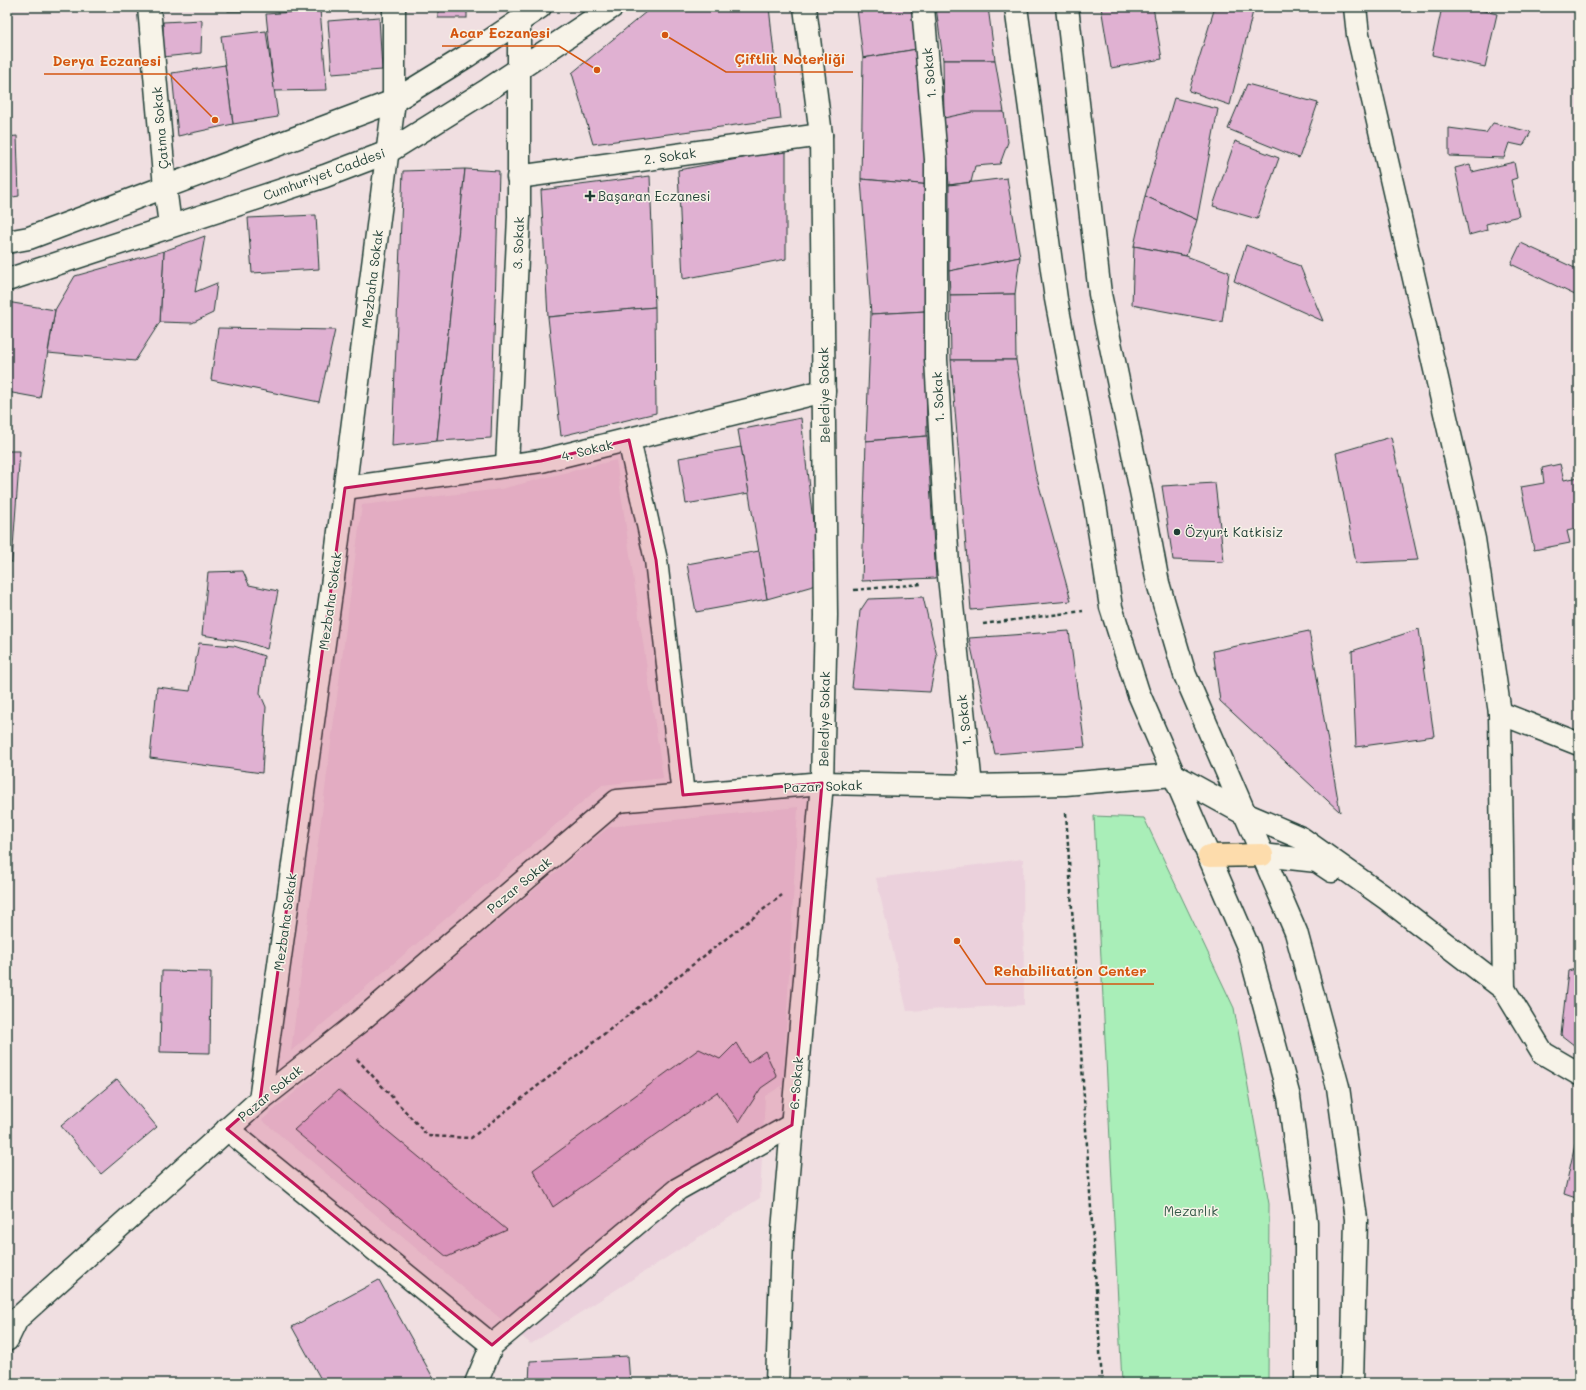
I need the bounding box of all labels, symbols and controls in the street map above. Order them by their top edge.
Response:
callout: Acar Eczanesi [442,20,559,46]
text: Acar Eczanesi [449,23,551,42]
callout: Çiftlik Noterliği [726,46,853,72]
street label: 1. Sokak [918,47,939,99]
callout: Derya Eczanesi [44,48,169,74]
text: Çiftlik Noterliği [735,49,846,68]
text: Derya Eczanesi [53,51,161,70]
street label: Çatma Sokak [147,86,172,170]
street label: 2. Sokak [643,143,697,168]
street label: Cumhuriyet Caddesi [260,144,387,204]
place label: Başaran Eczanesi [598,187,711,204]
marker: Başaran Eczanesi [585,191,595,201]
street label: 3. Sokak [508,216,527,270]
street label: Mezbaha Sokak [357,229,386,329]
street label: Belediye Sokak [814,347,833,443]
street label: 1. Sokak [928,371,947,423]
street label: 4. Sokak [559,435,615,464]
place label: Özyurt Katkisiz [1185,523,1283,540]
marker: Özyurt Katkisiz [1172,527,1182,537]
street label: Mezbaha Sokak [314,551,345,651]
street label: Belediye Sokak [814,671,833,767]
street label: 1. Sokak [952,694,975,746]
street label: Pazar Sokak [783,776,863,795]
street label: Pazar Sokak [483,853,554,917]
street label: Mezbaha Sokak [269,872,300,972]
callout: Rehabilitation Center [986,958,1154,984]
text: Rehabilitation Center [994,961,1146,980]
street label: 6. Sokak [785,1056,806,1110]
street label: Pazar Sokak [234,1061,305,1125]
park label: Mezarlık [1164,1202,1218,1219]

